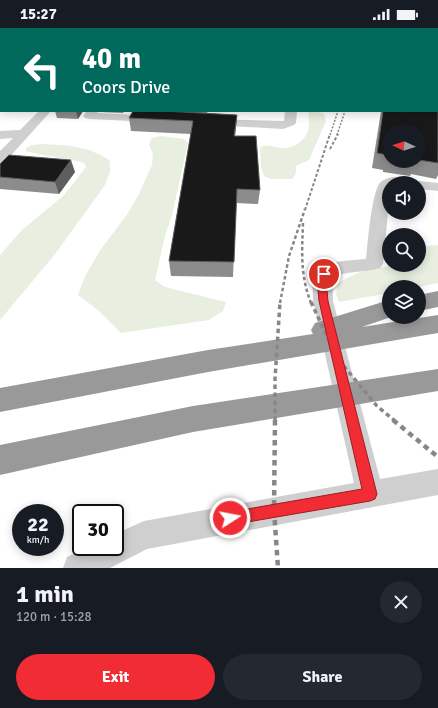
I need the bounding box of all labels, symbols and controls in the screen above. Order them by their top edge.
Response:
text: 15:27 [20,5,57,23]
text: 40 m [82,42,141,76]
icon: left [16,44,68,96]
text: Coors Drive [82,76,170,98]
north arrow [382,124,426,168]
map controls [382,124,426,324]
button: sound [382,176,426,220]
button: search [382,228,426,272]
pin [307,257,341,291]
icon: arrive [313,263,335,285]
button: layers [382,280,426,324]
position arrow [209,497,251,539]
speed limit sign: 30 [72,504,124,556]
text: 22 [27,512,49,537]
text: km/h [27,534,49,546]
text: 1 min [16,579,74,609]
button: close [380,581,422,623]
text: 120 m · 15:28 [16,609,92,625]
button: Exit [16,654,215,700]
button: Share [223,654,422,700]

